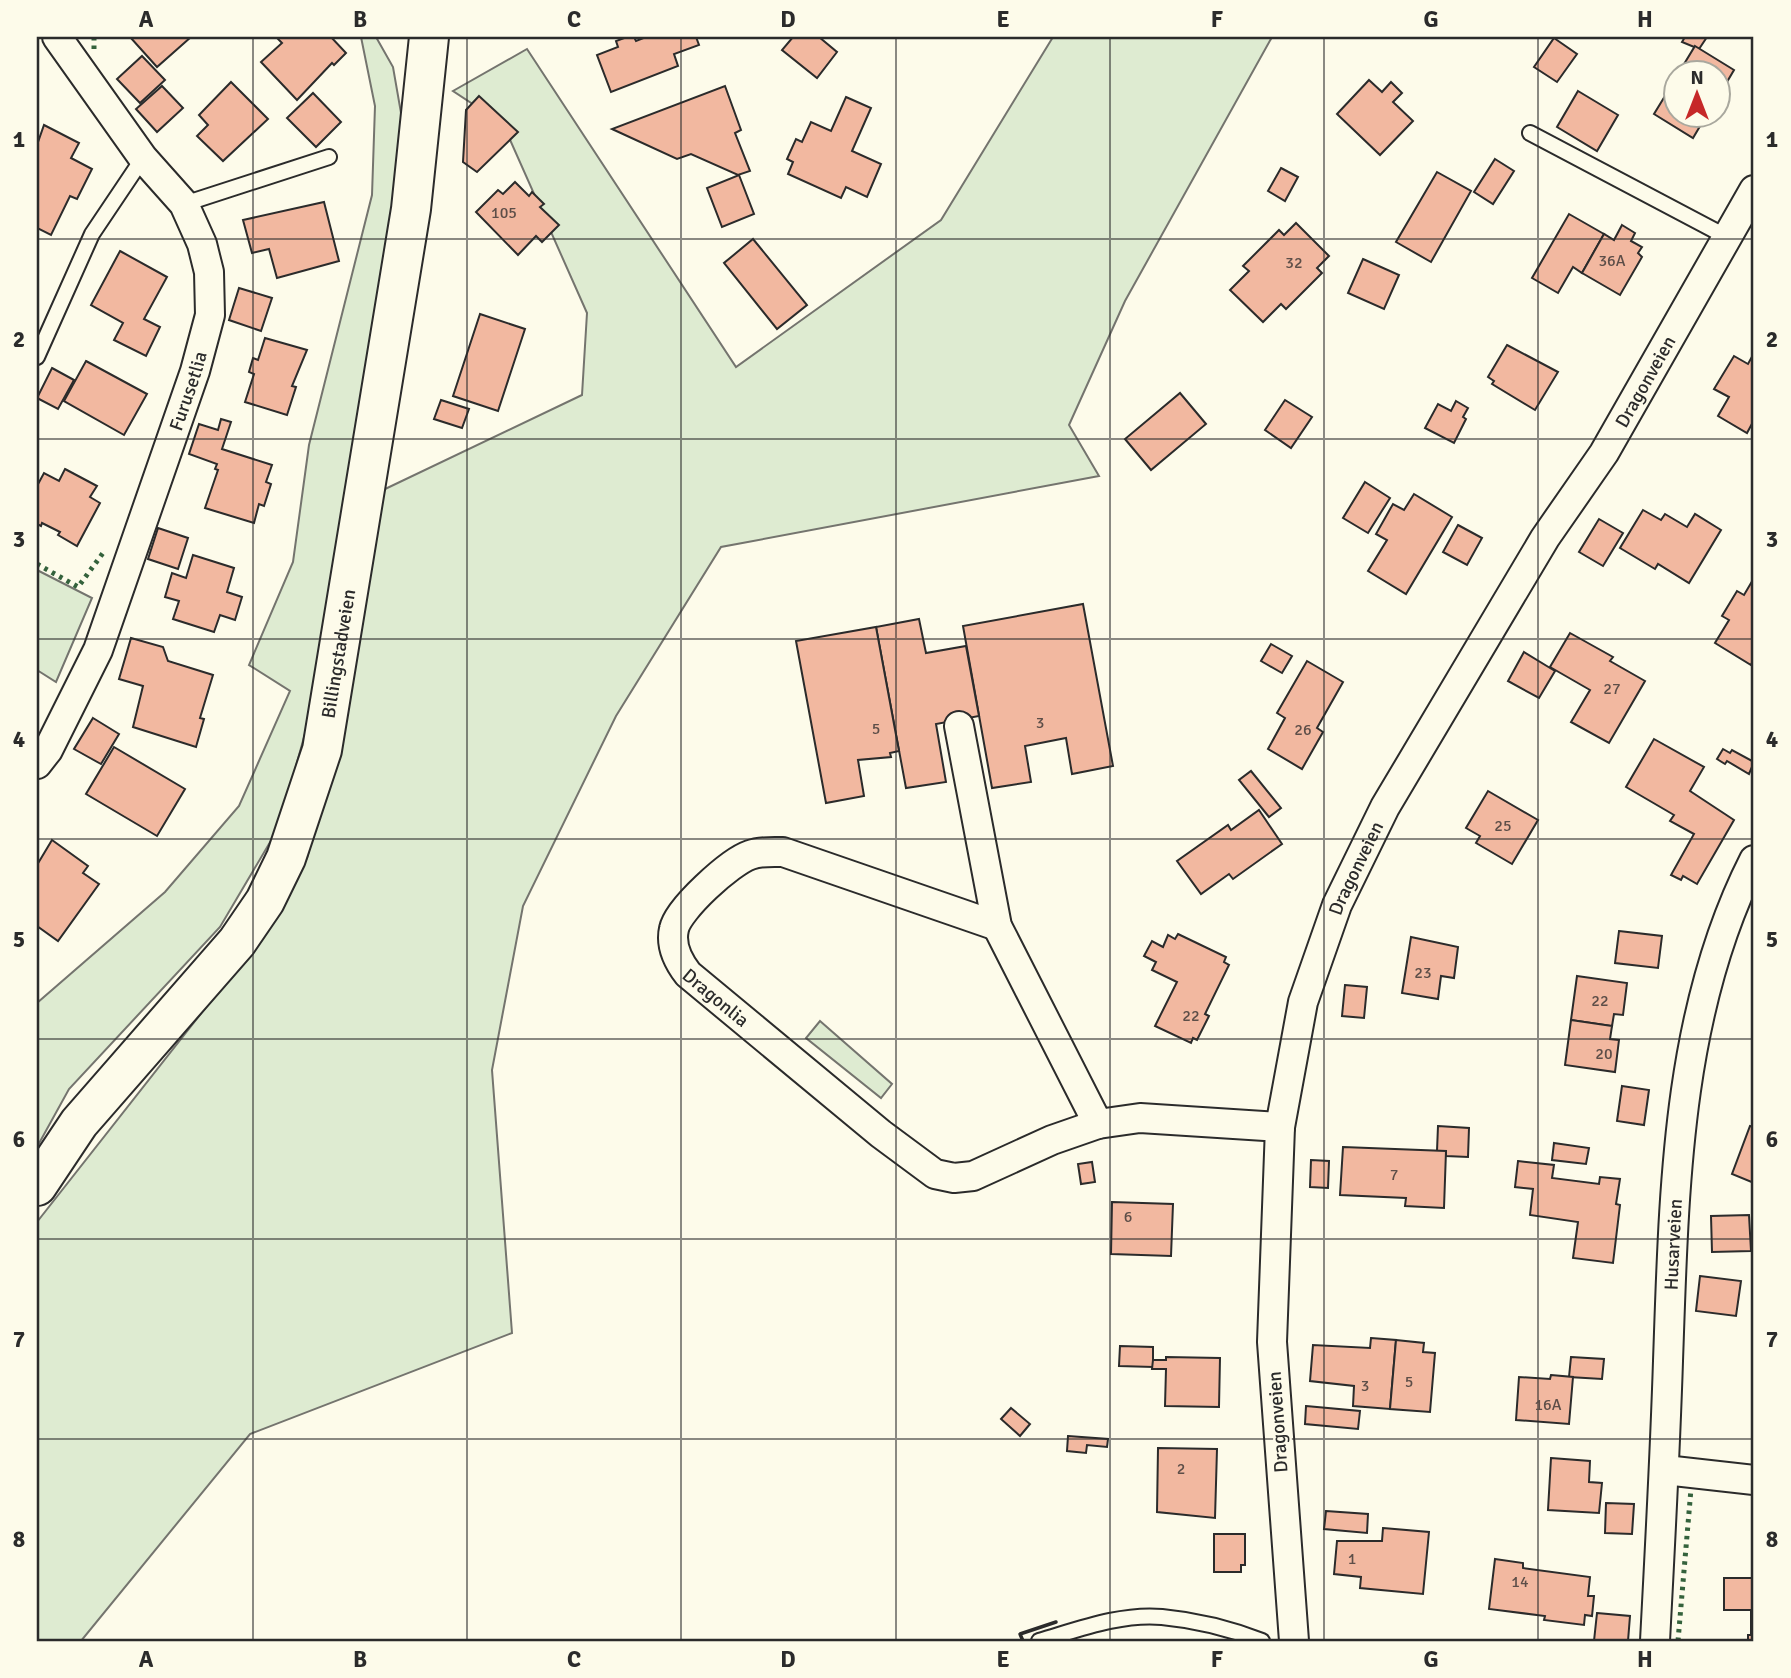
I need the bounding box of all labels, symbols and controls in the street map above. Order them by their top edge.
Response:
text: A [139,5,154,34]
text: B [353,5,367,34]
text: C [567,5,581,34]
text: D [780,5,796,34]
text: E [996,5,1010,34]
text: F [1211,5,1223,34]
text: G [1423,5,1439,34]
text: H [1637,5,1653,34]
north arrow [1662,60,1732,130]
text: N [1690,66,1704,90]
text: 1 [13,125,25,154]
text: 1 [1766,125,1778,154]
house number: 105 [491,203,517,223]
house number: 36A [1598,251,1626,271]
house number: 32 [1285,253,1303,273]
text: 2 [13,325,25,354]
text: 2 [1766,325,1778,354]
street label: Dragonveien [1610,332,1681,432]
street label: Furusetlia [164,349,213,434]
text: 3 [13,525,25,554]
text: 3 [1766,525,1778,554]
street label: Billingstadveien [316,587,361,720]
house number: 27 [1603,679,1621,699]
house number: 3 [1036,713,1044,733]
house number: 5 [872,719,880,739]
house number: 26 [1294,720,1312,740]
text: 4 [13,725,25,754]
text: 4 [1766,725,1778,754]
house number: 25 [1494,816,1512,836]
street label: Dragonveien [1323,818,1389,918]
text: 5 [13,925,25,954]
text: 5 [1766,925,1778,954]
house number: 23 [1414,963,1432,983]
street label: Dragonlia [677,964,754,1033]
house number: 22 [1591,991,1609,1011]
house number: 22 [1182,1006,1200,1026]
house number: 20 [1595,1044,1613,1064]
text: 6 [13,1125,25,1154]
text: 6 [1766,1125,1778,1154]
house number: 7 [1390,1165,1398,1185]
street label: Husarveien [1659,1198,1688,1291]
house number: 6 [1124,1207,1132,1227]
text: 7 [13,1325,25,1354]
text: 7 [1766,1325,1778,1354]
street label: Dragonveien [1262,1370,1294,1473]
house number: 5 [1405,1372,1413,1392]
house number: 3 [1361,1376,1369,1396]
house number: 16A [1534,1395,1562,1415]
house number: 2 [1177,1459,1185,1479]
text: 8 [13,1525,25,1554]
text: 8 [1766,1525,1778,1554]
house number: 1 [1348,1549,1356,1569]
house number: 14 [1511,1572,1529,1592]
text: A [139,1645,154,1674]
text: B [353,1645,367,1674]
text: C [567,1645,581,1674]
text: D [780,1645,796,1674]
text: E [996,1645,1010,1674]
text: F [1211,1645,1223,1674]
text: G [1423,1645,1439,1674]
text: H [1637,1645,1653,1674]

